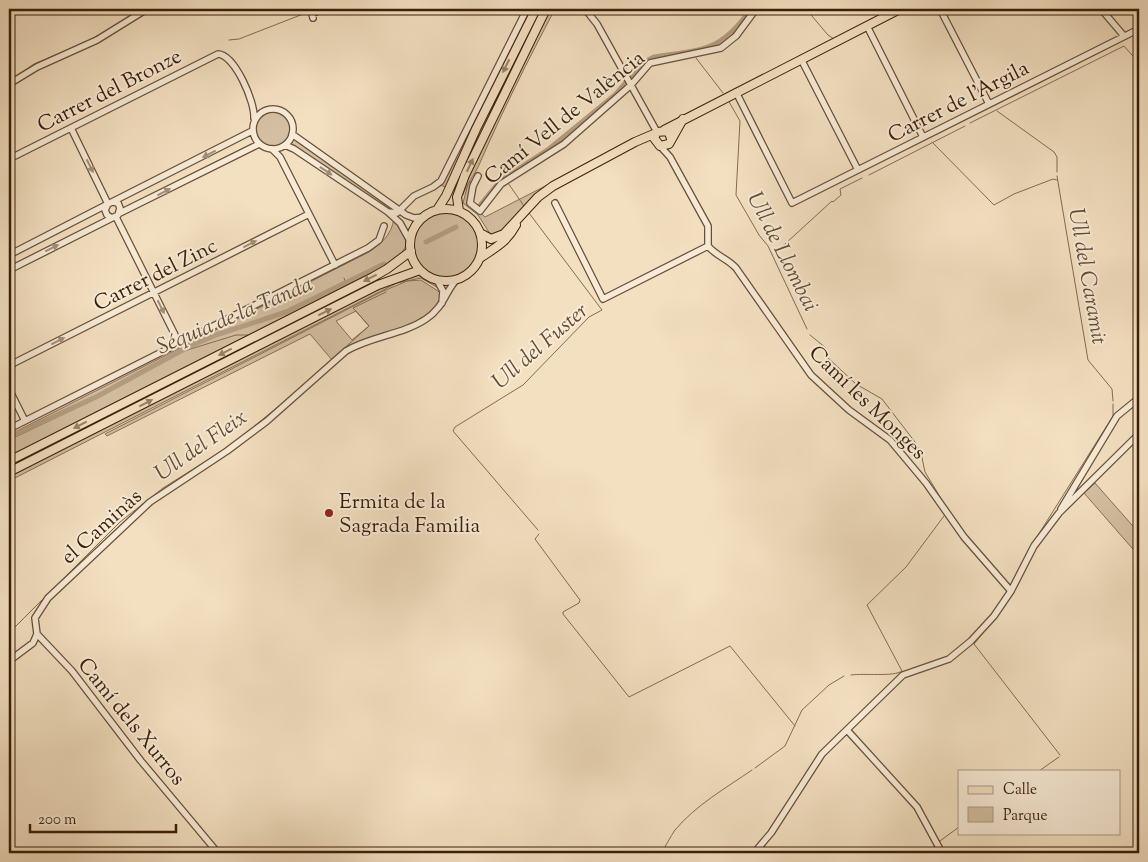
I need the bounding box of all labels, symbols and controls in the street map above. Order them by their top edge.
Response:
street label: Carrer del Bronze [33,42,187,141]
street label: Camí Vell de València [479,44,652,193]
street label: Carrer de l'Argila [883,54,1035,151]
one-way arrow [502,59,510,73]
one-way arrow [201,150,216,158]
one-way arrow [86,158,94,173]
one-way arrow [465,158,474,173]
one-way arrow [319,166,333,176]
water label: Ull de Llombai [738,187,825,318]
one-way arrow [157,188,171,196]
water label: Ull del Caramit [1058,206,1114,348]
street label: Carrer del Zinc [89,232,223,320]
one-way arrow [243,240,257,248]
one-way arrow [45,244,59,252]
water label: Séquia de la Tanda [152,269,318,364]
one-way arrow [363,274,378,282]
water label: Ull del Fuster [486,296,596,398]
one-way arrow [157,300,165,315]
one-way arrow [318,308,332,316]
one-way arrow [51,337,65,345]
street label: Camí les Monges [801,339,932,467]
one-way arrow [218,348,233,356]
one-way arrow [139,398,153,406]
water label: Ull del Fleix [149,403,254,490]
one-way arrow [73,421,88,429]
street label: el Caminàs [55,483,150,572]
place label: Ermita de la Sagrada Familia [339,488,481,542]
marker: Ermita de la Sagrada Familia [323,507,335,519]
street label: Camí dels Xurros [69,652,191,793]
legend [958,770,1120,834]
text: Calle [1003,780,1037,801]
scale bar [30,802,176,834]
text: Parque [1003,806,1047,827]
text: 200 m [38,810,77,831]

